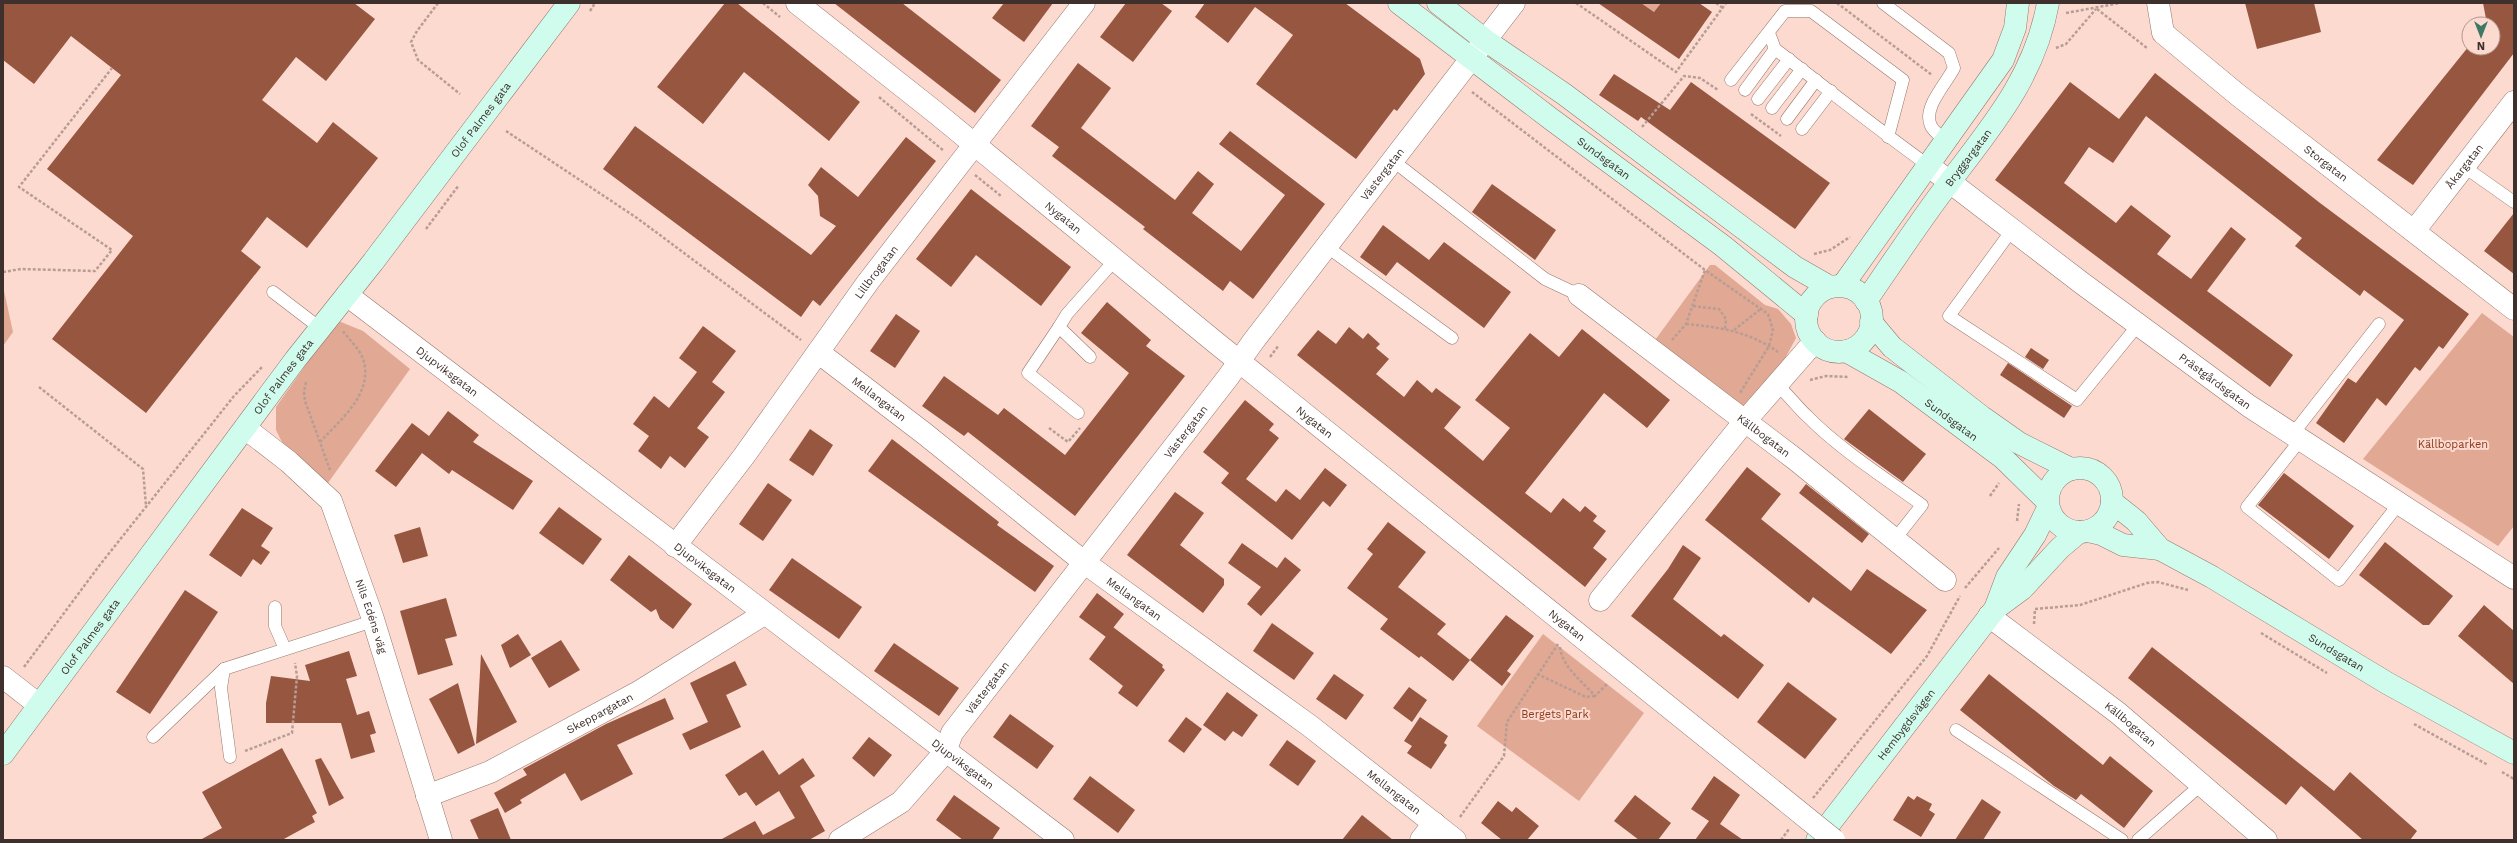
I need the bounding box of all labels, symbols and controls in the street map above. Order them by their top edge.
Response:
north arrow [2461,16,2501,56]
text: N [2477,39,2485,52]
street label: Olof Palmes gata [448,79,513,160]
street label: Bryggargatan [1942,126,1994,189]
street label: Sundsgatan [1575,134,1633,182]
street label: Åkargatan [2443,141,2486,191]
street label: Storgatan [2301,142,2350,184]
street label: Västergatan [1358,145,1407,203]
street label: Nygatan [1043,199,1084,236]
street label: Lillbrogatan [852,243,901,301]
street label: Olof Palmes gata [250,336,316,417]
street label: Djupviksgatan [414,344,481,399]
street label: Prästgårdsgatan [2176,350,2254,412]
street label: Mellangatan [849,374,909,424]
street label: Sundsgatan [1922,396,1980,444]
street label: Västergatan [1161,403,1210,461]
street label: Nygatan [1294,403,1336,441]
street label: Källbogatan [1735,411,1793,460]
park label: Källboparken [2418,438,2488,451]
street label: Djupviksgatan [671,540,739,595]
street label: Mellangatan [1104,574,1164,623]
street label: Nils Edéns väg [353,577,390,655]
street label: Olof Palmes gata [58,596,122,677]
street label: Nygatan [1546,607,1588,644]
street label: Sundsgatan [2306,631,2367,674]
street label: Västergatan [963,659,1012,717]
street label: Hembygdsvägen [1875,686,1938,763]
street label: Skeppargatan [564,690,635,736]
street label: Källbogatan [2102,699,2159,749]
park label: Bergets Park [1521,708,1589,721]
street label: Djupviksgatan [929,736,997,792]
street label: Mellangatan [1364,767,1424,817]

